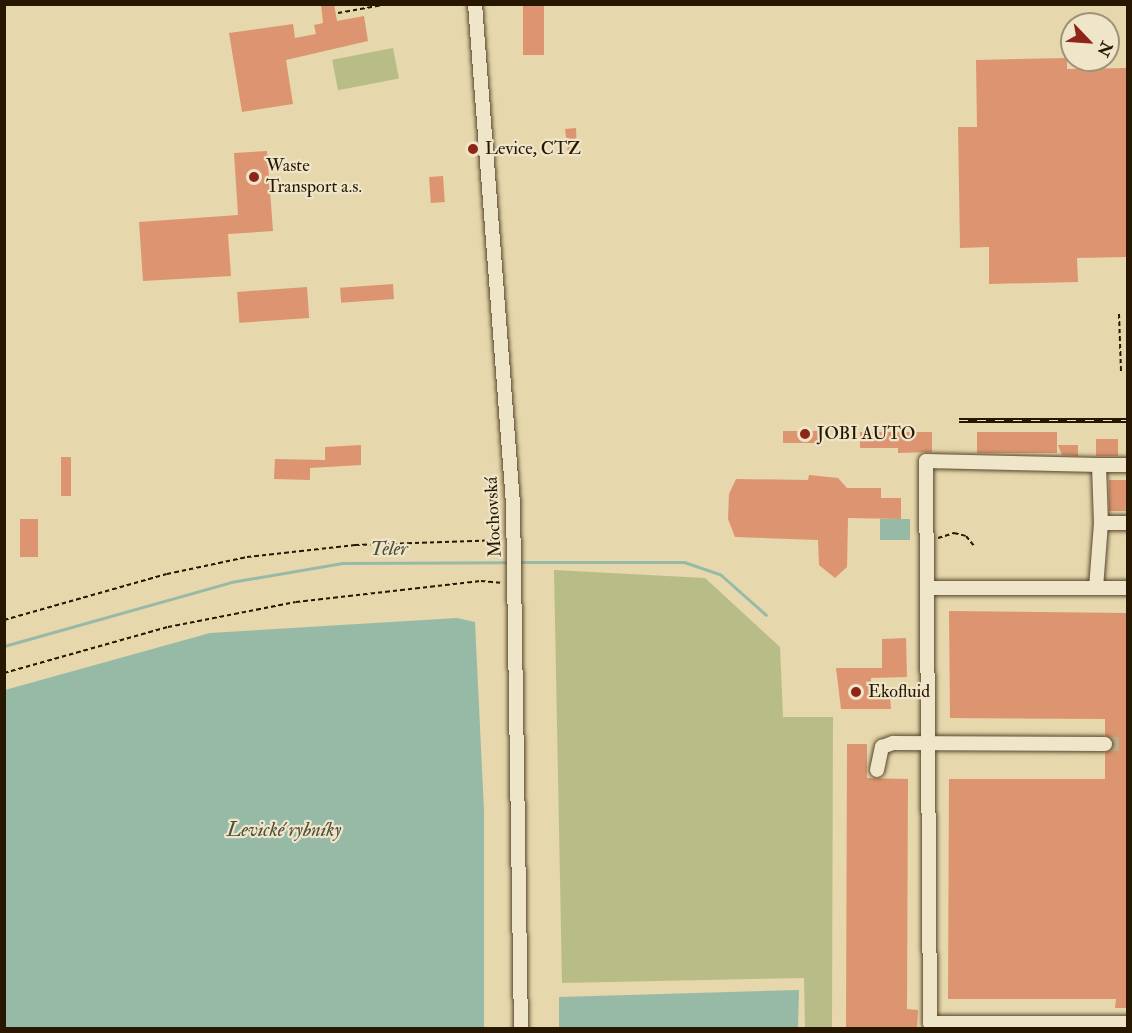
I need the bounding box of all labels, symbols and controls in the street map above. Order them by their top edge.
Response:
north arrow [1060,12,1120,72]
text: N [1092,38,1117,59]
place label: Levice, CTZ [485,138,581,160]
marker: Levice, CTZ [466,142,480,156]
place label: Waste Transport a.s. [266,156,362,198]
marker: Waste Transport a.s. [247,170,261,184]
place label: JOBI AUTO [817,423,916,445]
marker: JOBI AUTO [798,427,812,441]
street label: Mochovská [481,476,507,558]
water label: Teler [370,536,408,560]
place label: Ekofluid [868,681,930,703]
marker: Ekofluid [849,685,863,699]
water label: Levické rybníky [227,817,341,841]

